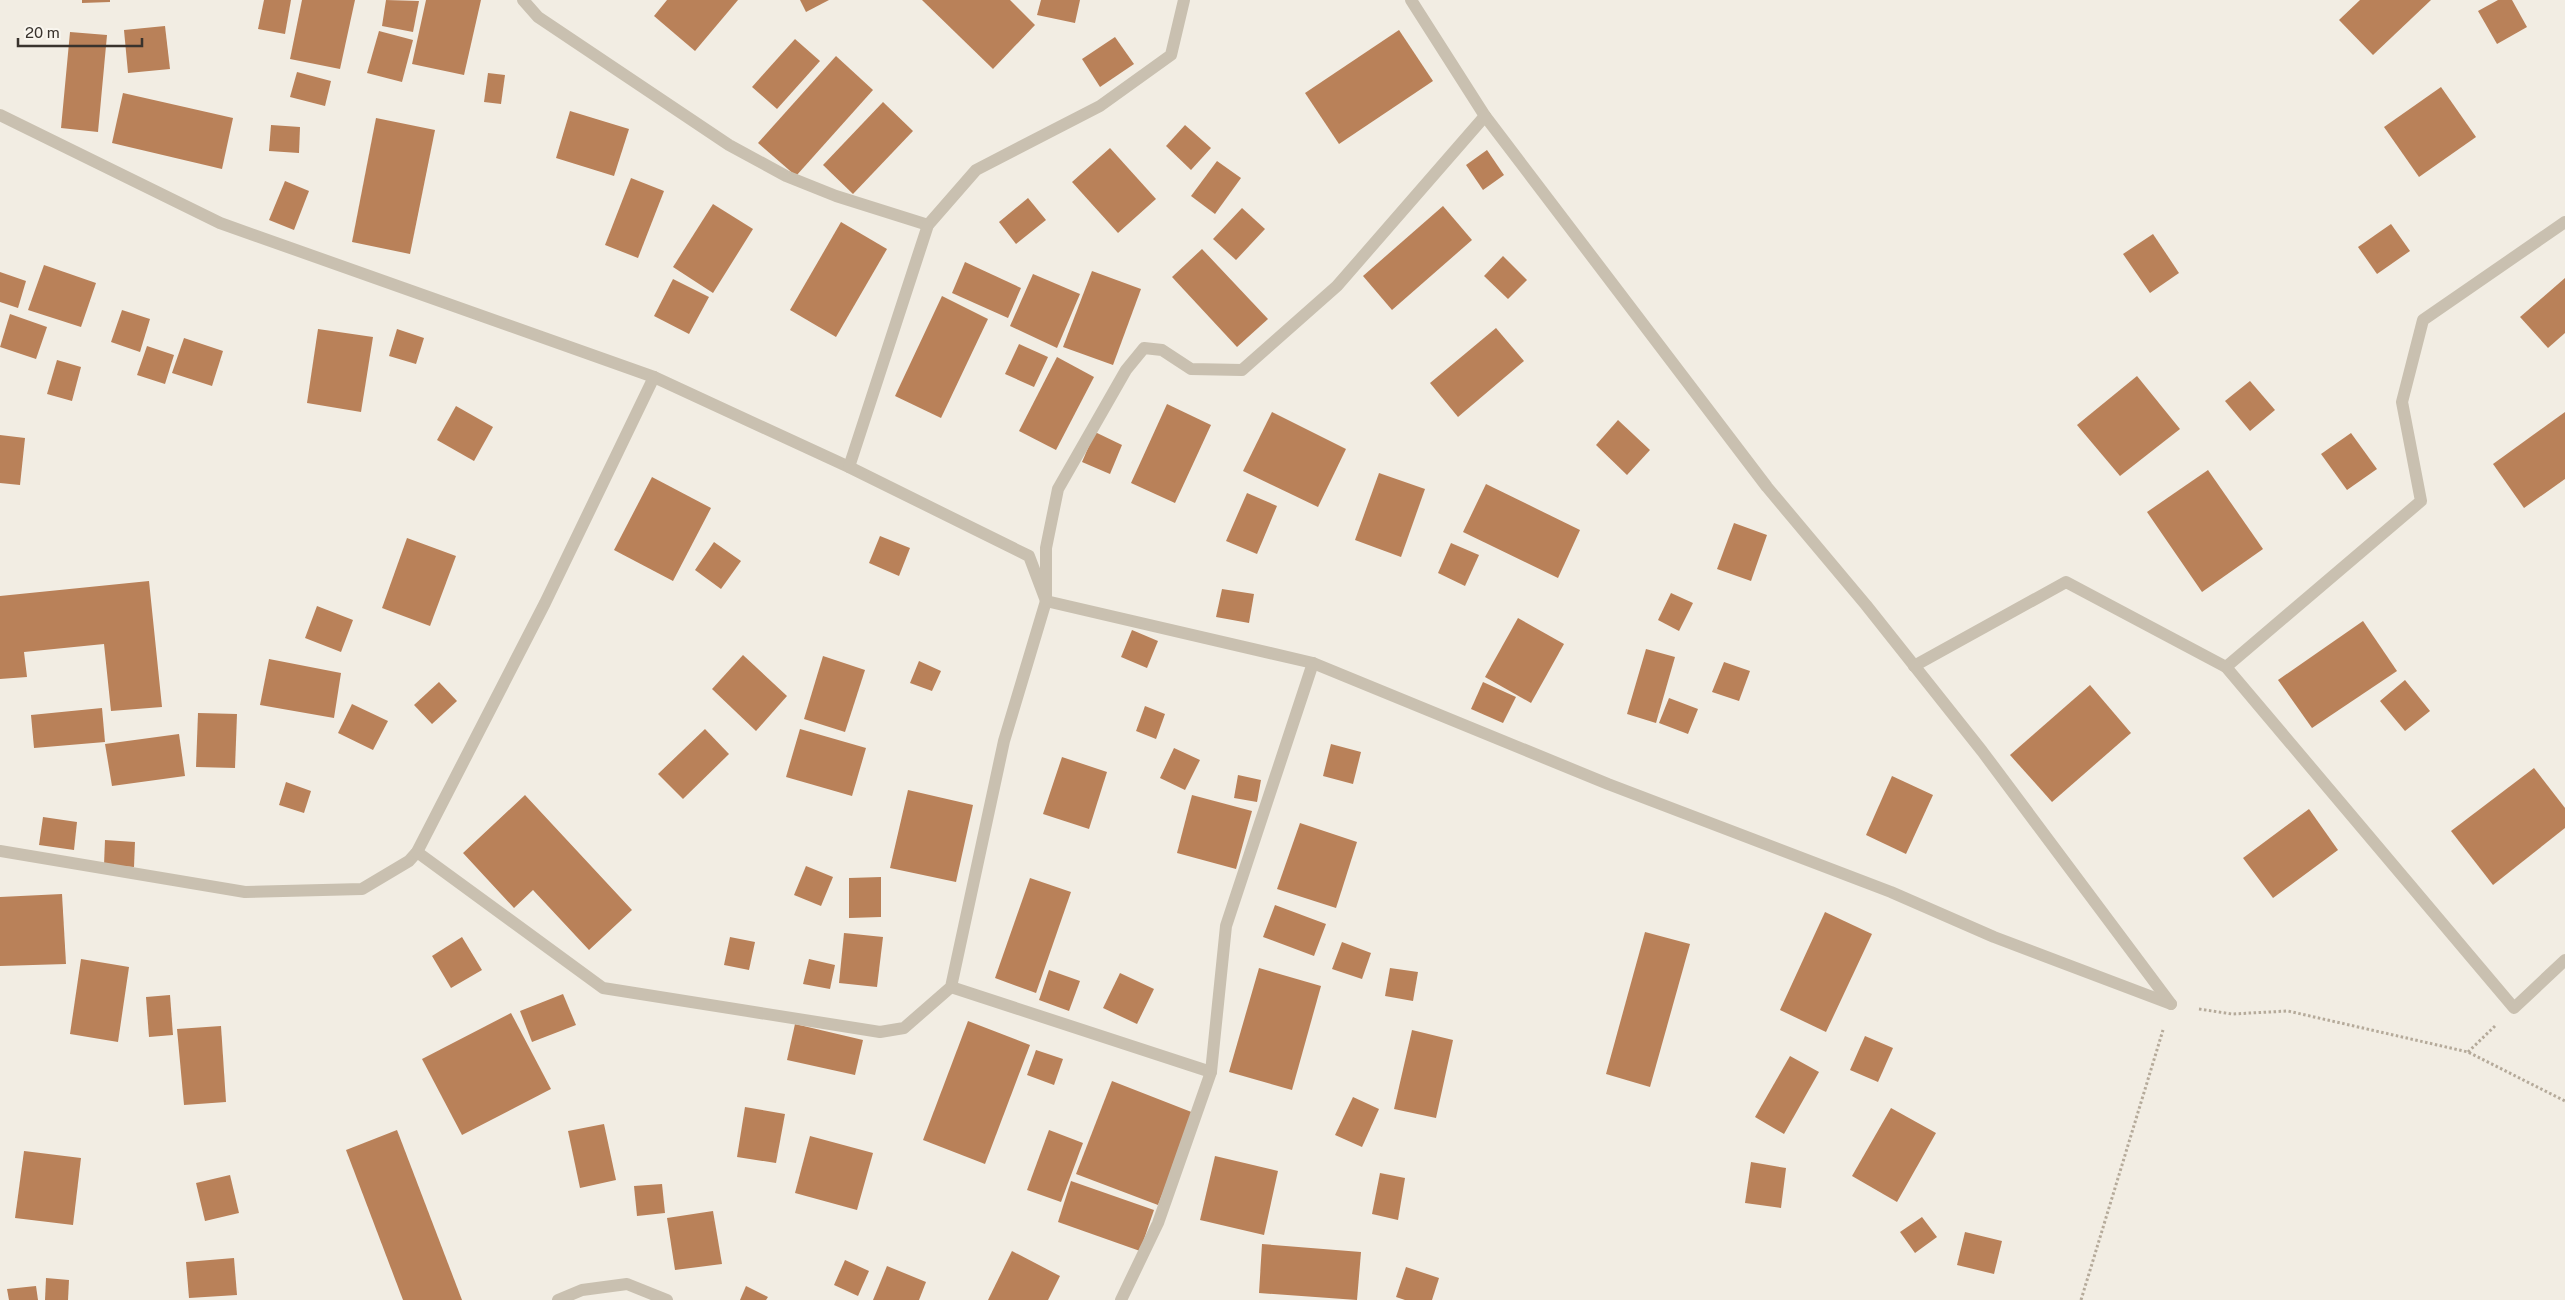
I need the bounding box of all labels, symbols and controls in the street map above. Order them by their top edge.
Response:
scale bar [18,15,141,47]
text: 20 m [25,24,60,41]

